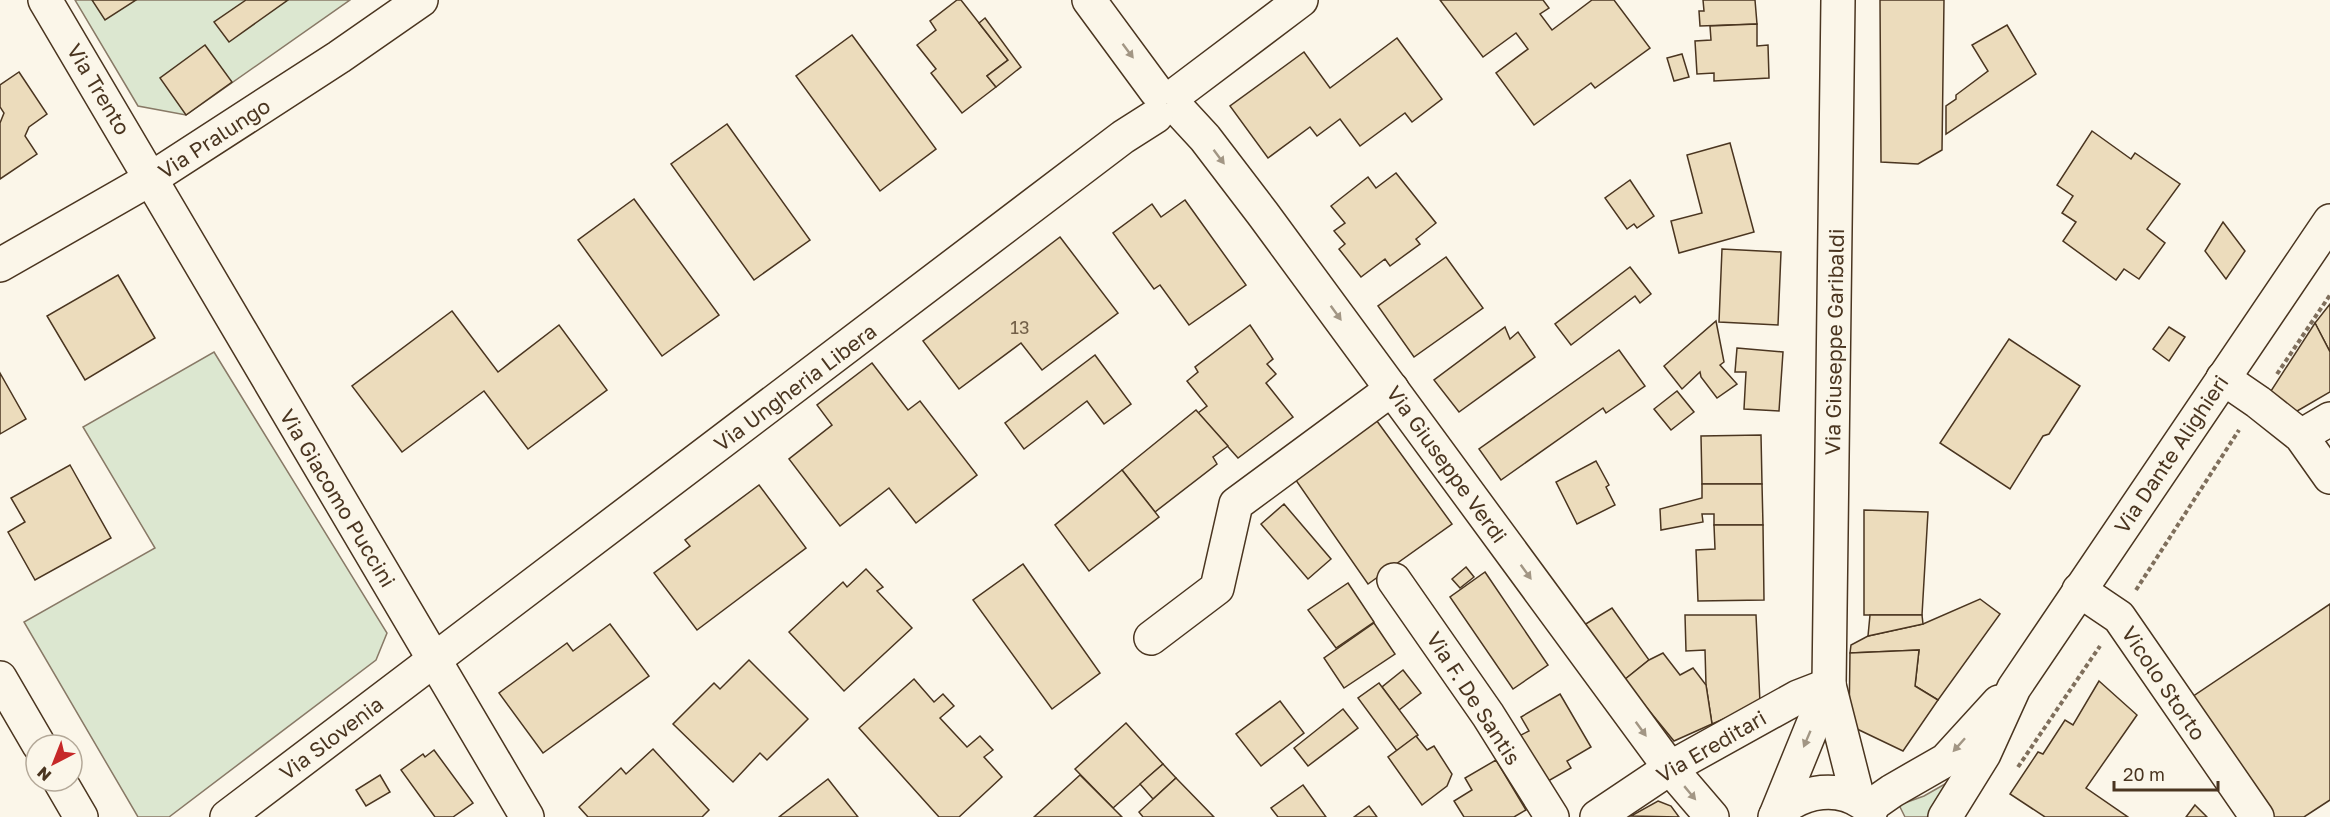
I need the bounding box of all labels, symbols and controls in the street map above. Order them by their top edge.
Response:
street label: Via Trento [62,39,136,139]
one-way arrow [1121,44,1133,59]
street label: Via Pralungo [153,92,275,184]
one-way arrow [1213,149,1226,165]
street label: Via Giuseppe Garibaldi [1819,228,1849,456]
one-way arrow [1330,305,1342,321]
house number: 13 [1010,316,1030,338]
street label: Via Ungheria Libera [709,317,881,457]
street label: Via Dante Alighieri [2108,370,2234,538]
street label: Via Giuseppe Verdi [1381,380,1513,548]
street label: Via Giacomo Puccini [275,404,401,592]
one-way arrow [1520,563,1532,579]
street label: Vicolo Storto [2116,621,2212,745]
street label: Via F. De Santis [1421,626,1527,770]
street label: Via Slovenia [274,691,388,785]
street label: Via Ereditari [1651,704,1771,788]
one-way arrow [1635,721,1647,736]
one-way arrow [1802,730,1811,747]
north arrow [24,733,84,793]
one-way arrow [1953,737,1966,752]
scale bar [2114,754,2218,792]
text: N [33,763,55,786]
text: 20 m [2123,763,2165,785]
one-way arrow [1684,785,1697,801]

